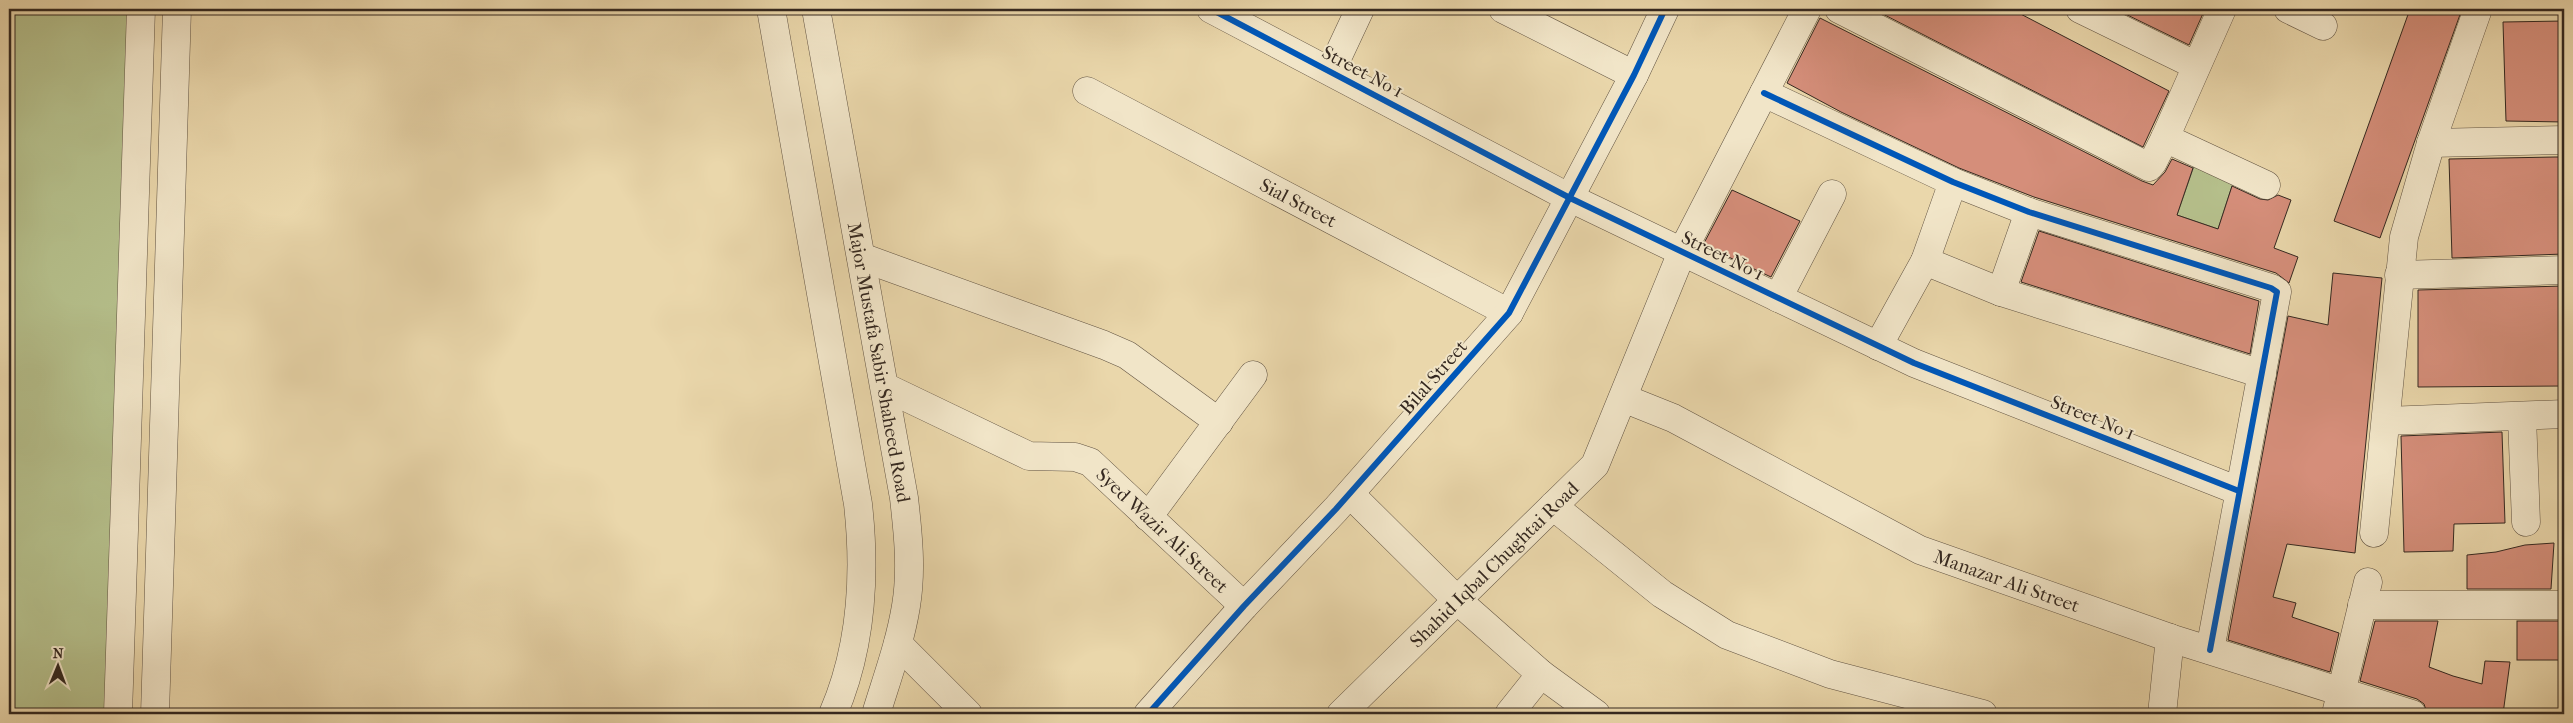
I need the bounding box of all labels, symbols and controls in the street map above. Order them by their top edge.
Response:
street label: Street No 1 [1318,41,1407,102]
street label: Sial Street [1256,174,1340,232]
street label: Major Mustafa Sabir Shaheed Road [843,221,915,505]
street label: Street No 1 [1678,227,1767,285]
street label: Bilal Street [1395,336,1472,419]
street label: Street No 1 [2047,391,2138,445]
street label: Syed Wazir Ali Street [1091,464,1233,598]
street label: Shahid Iqbal Chughtai Road [1406,477,1584,652]
street label: Manazar Ali Street [1931,546,2082,617]
north arrow [32,640,82,690]
text: N [53,645,64,662]

